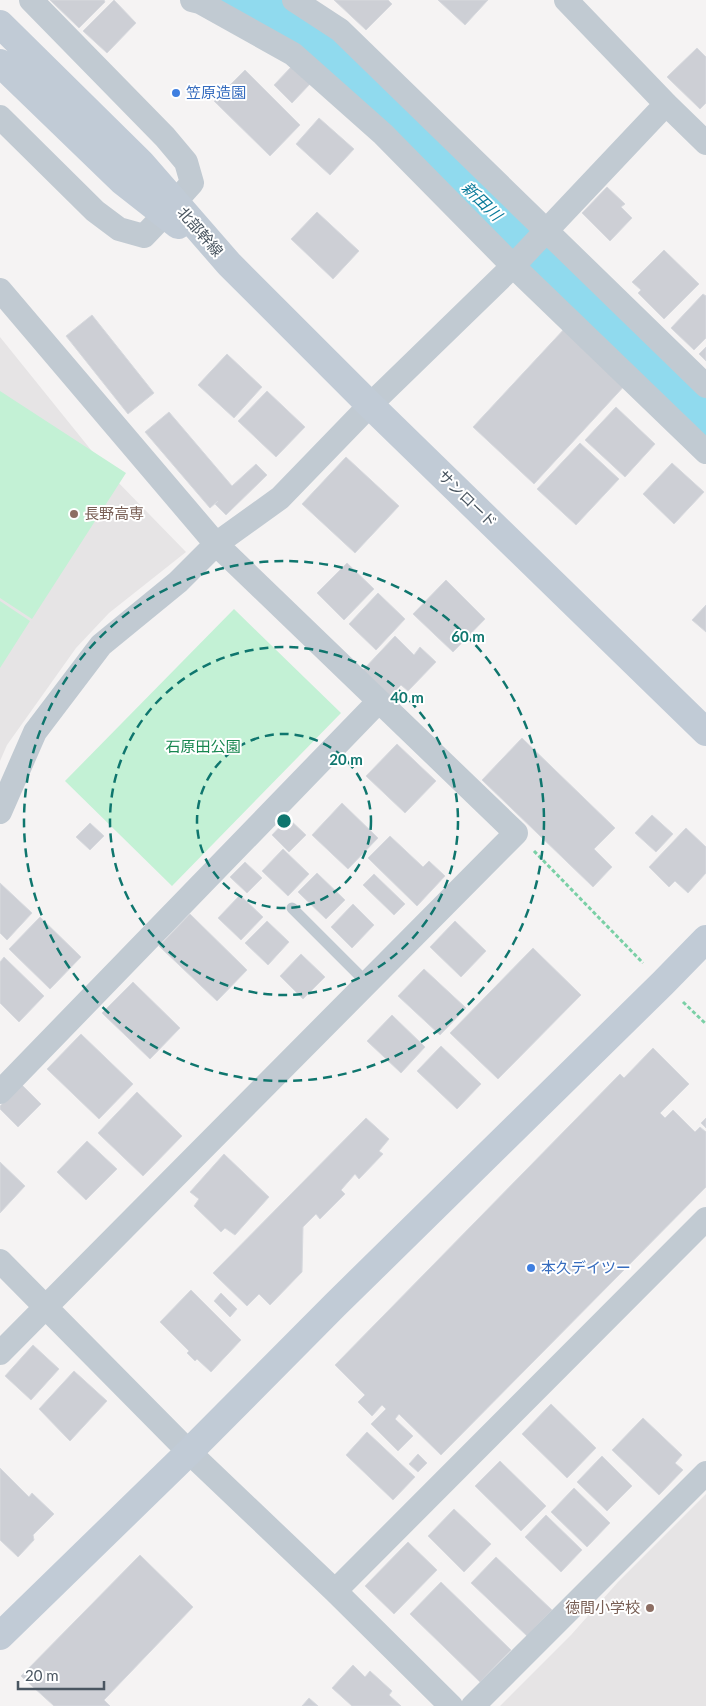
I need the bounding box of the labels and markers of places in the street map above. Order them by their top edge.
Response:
place label: 笠原造園 [186,83,246,101]
marker: 笠原造園 [170,87,182,99]
place label: 長野高専 [84,504,144,522]
marker: 長野高専 [68,508,80,520]
centre of rings [275,812,293,830]
place label: 本久デイツー [541,1258,631,1276]
marker: 本久デイツー [525,1262,537,1274]
place label: 徳間小学校 [565,1598,640,1616]
marker: 徳間小学校 [644,1602,656,1614]

